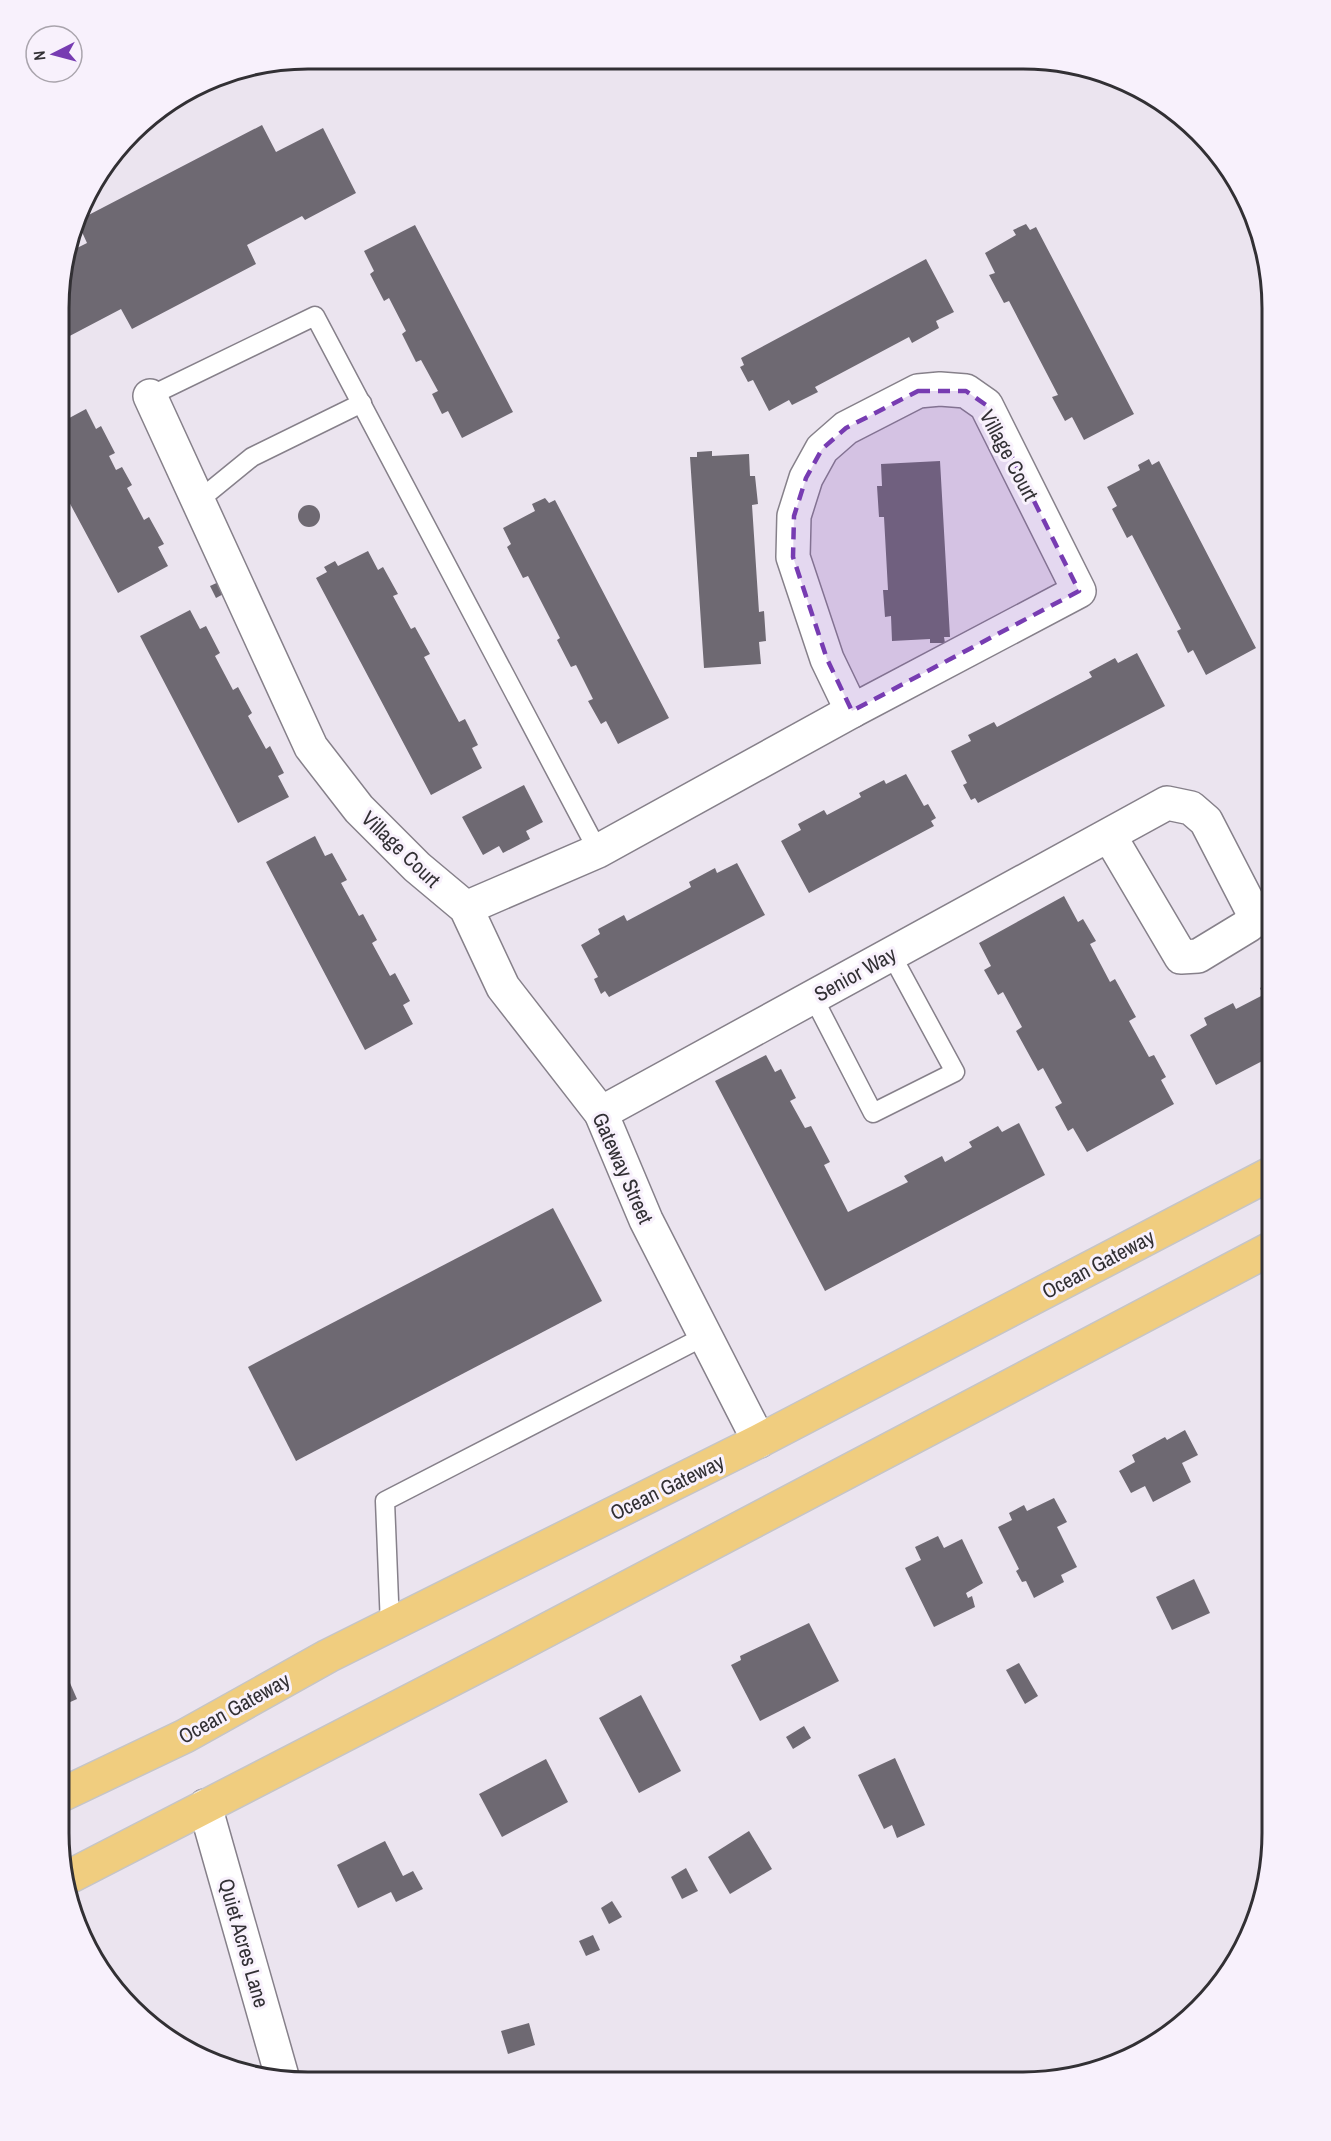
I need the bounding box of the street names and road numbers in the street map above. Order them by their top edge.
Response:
street label: Village Court [973,404,1045,506]
street label: Village Court [355,804,447,894]
street label: Senior Way [809,939,901,1008]
street label: Gateway Street [586,1108,660,1228]
street label: Ocean Gateway [1037,1222,1160,1306]
street label: Ocean Gateway [605,1447,729,1527]
street label: Ocean Gateway [173,1665,295,1751]
street label: Quiet Acres Lane [212,1875,276,2011]

